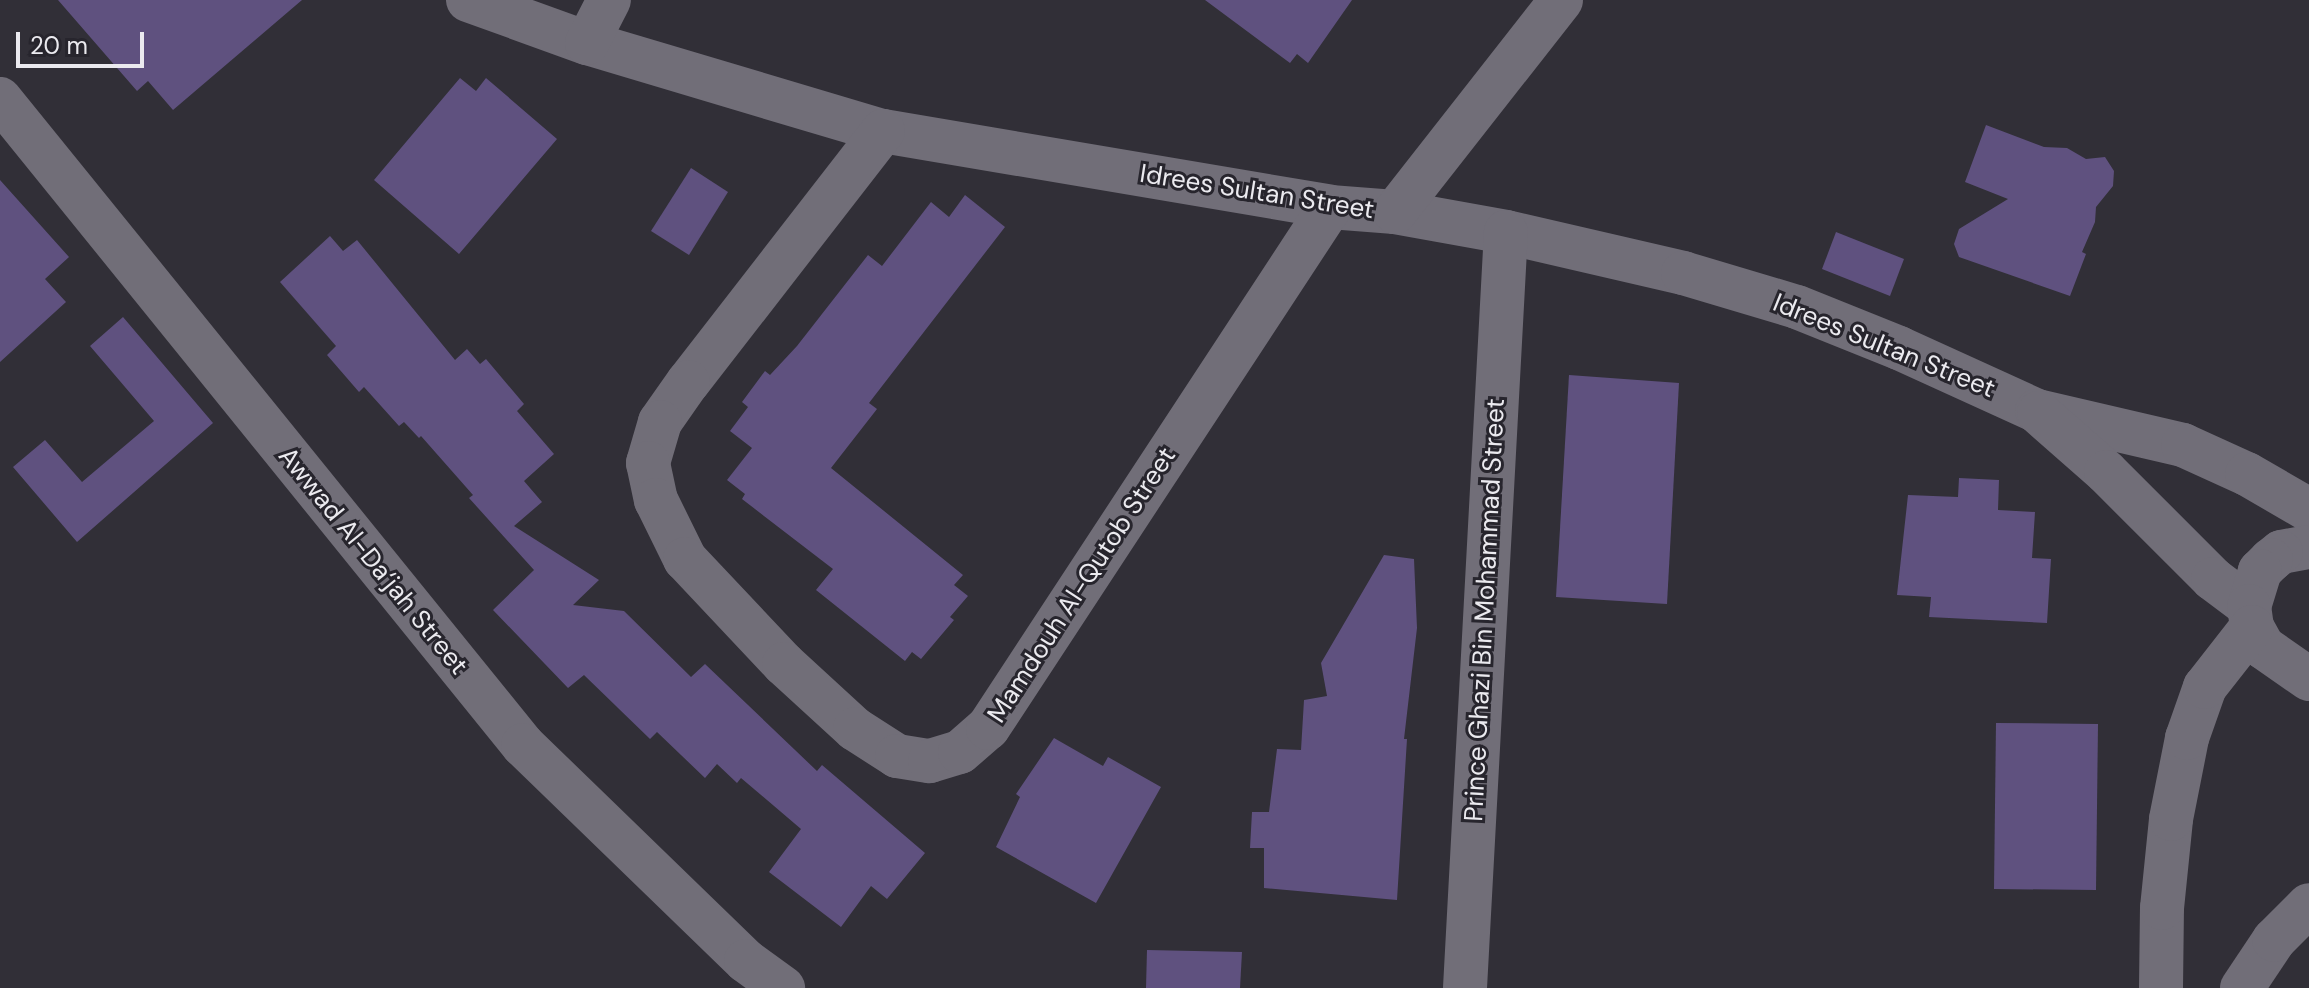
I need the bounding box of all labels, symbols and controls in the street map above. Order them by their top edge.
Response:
scale bar [20,16,148,66]
text: 20 m [30,30,88,61]
street label: Idrees Sultan Street [1138,158,1376,226]
street label: Idrees Sultan Street [1768,287,2000,405]
street label: Prince Ghazi Bin Mohammad Street [1458,398,1512,822]
street label: Awwad Al-Da‘jah Street [272,441,474,681]
street label: Mamdouh Al-Qutob Street [981,442,1183,728]

